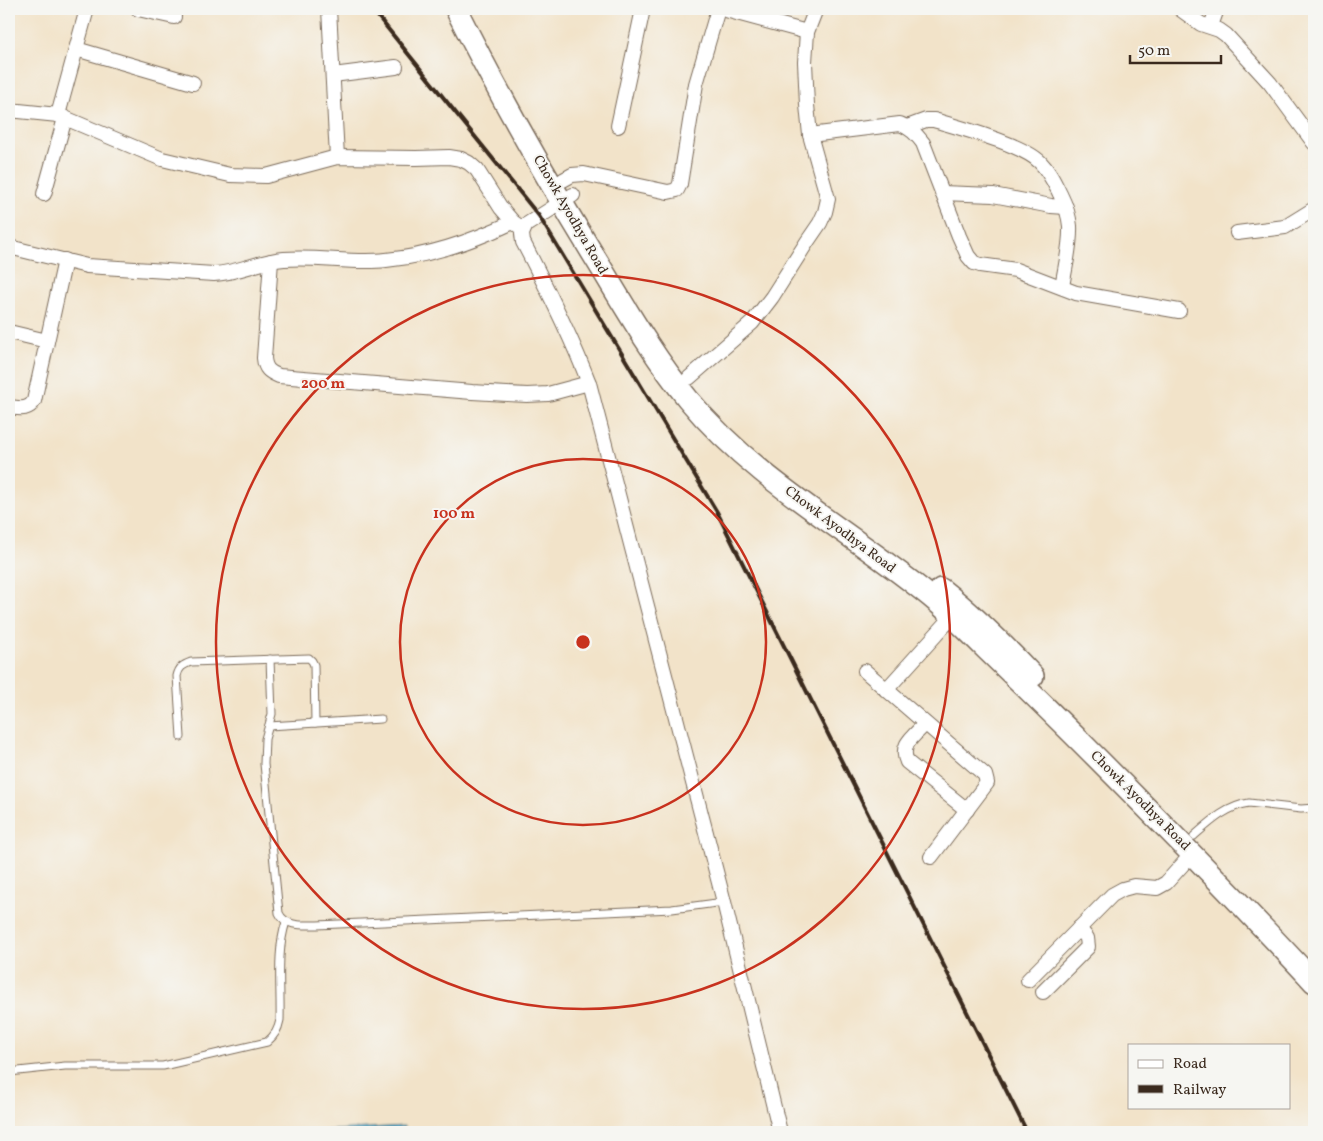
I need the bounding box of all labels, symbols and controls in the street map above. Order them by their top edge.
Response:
scale bar [1130,32,1222,64]
text: 50 m [1138,41,1170,62]
street label: Chowk Ayodhya Road [528,152,612,278]
text: 200 m [301,374,345,395]
street label: Chowk Ayodhya Road [781,482,900,578]
text: 100 m [433,504,476,525]
centre of rings [574,633,592,651]
street label: Chowk Ayodhya Road [1086,747,1194,855]
legend [1128,1044,1290,1108]
text: Road [1173,1054,1207,1075]
text: Railway [1173,1080,1226,1101]

